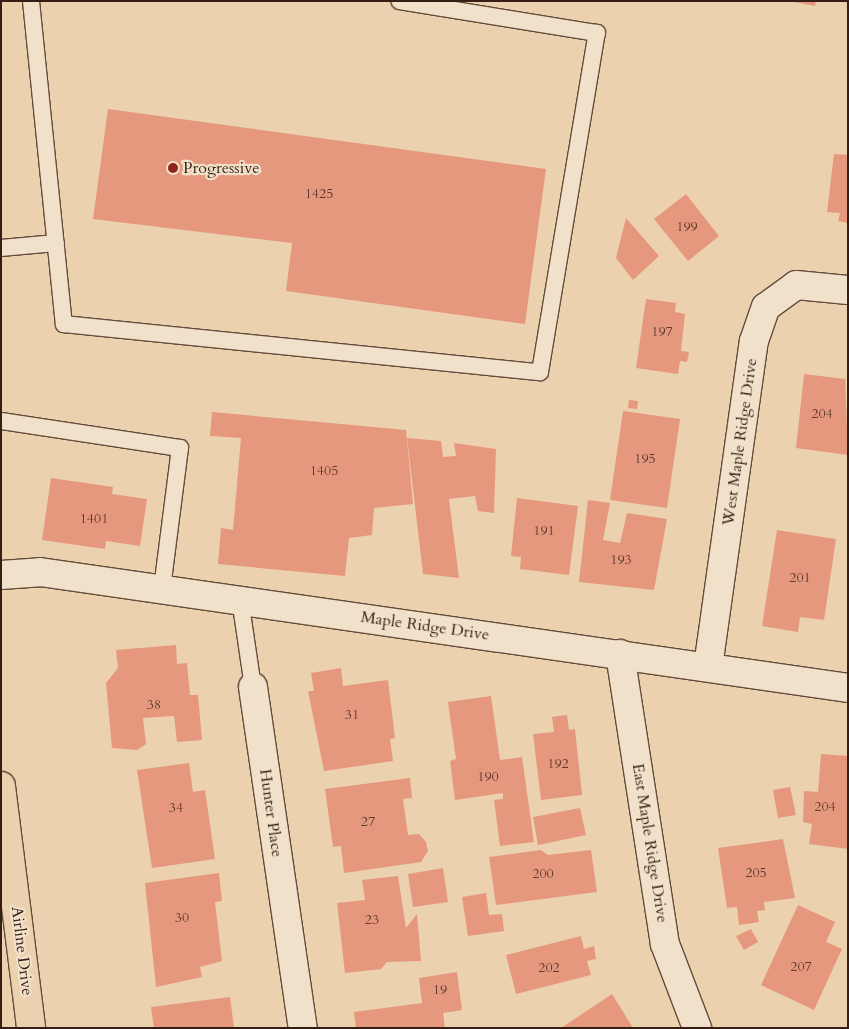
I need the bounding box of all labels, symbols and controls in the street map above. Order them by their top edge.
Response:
place label: Progressive [183,158,260,178]
marker: Progressive [167,162,179,174]
house number: 1425 [305,186,333,202]
house number: 199 [676,219,698,235]
house number: 197 [651,324,673,340]
street label: West Maple Ridge Drive [719,357,761,527]
house number: 204 [811,406,833,422]
house number: 195 [634,451,656,467]
house number: 1405 [310,463,338,479]
house number: 1401 [80,511,108,527]
house number: 191 [533,523,555,539]
house number: 193 [610,552,632,568]
house number: 201 [789,570,811,586]
street label: Maple Ridge Drive [360,607,490,645]
house number: 38 [147,697,161,713]
house number: 31 [345,707,359,723]
house number: 192 [547,756,569,772]
street label: East Maple Ridge Drive [628,762,672,924]
street label: Hunter Place [255,768,287,858]
house number: 190 [477,769,499,785]
house number: 204 [814,799,836,815]
house number: 34 [169,800,183,816]
house number: 27 [361,814,375,830]
house number: 205 [745,865,767,881]
house number: 200 [532,866,554,882]
street label: Airline Drive [7,905,37,997]
house number: 30 [175,910,189,926]
house number: 23 [365,912,379,928]
house number: 207 [790,959,812,975]
house number: 202 [538,960,560,976]
house number: 19 [433,982,447,998]

